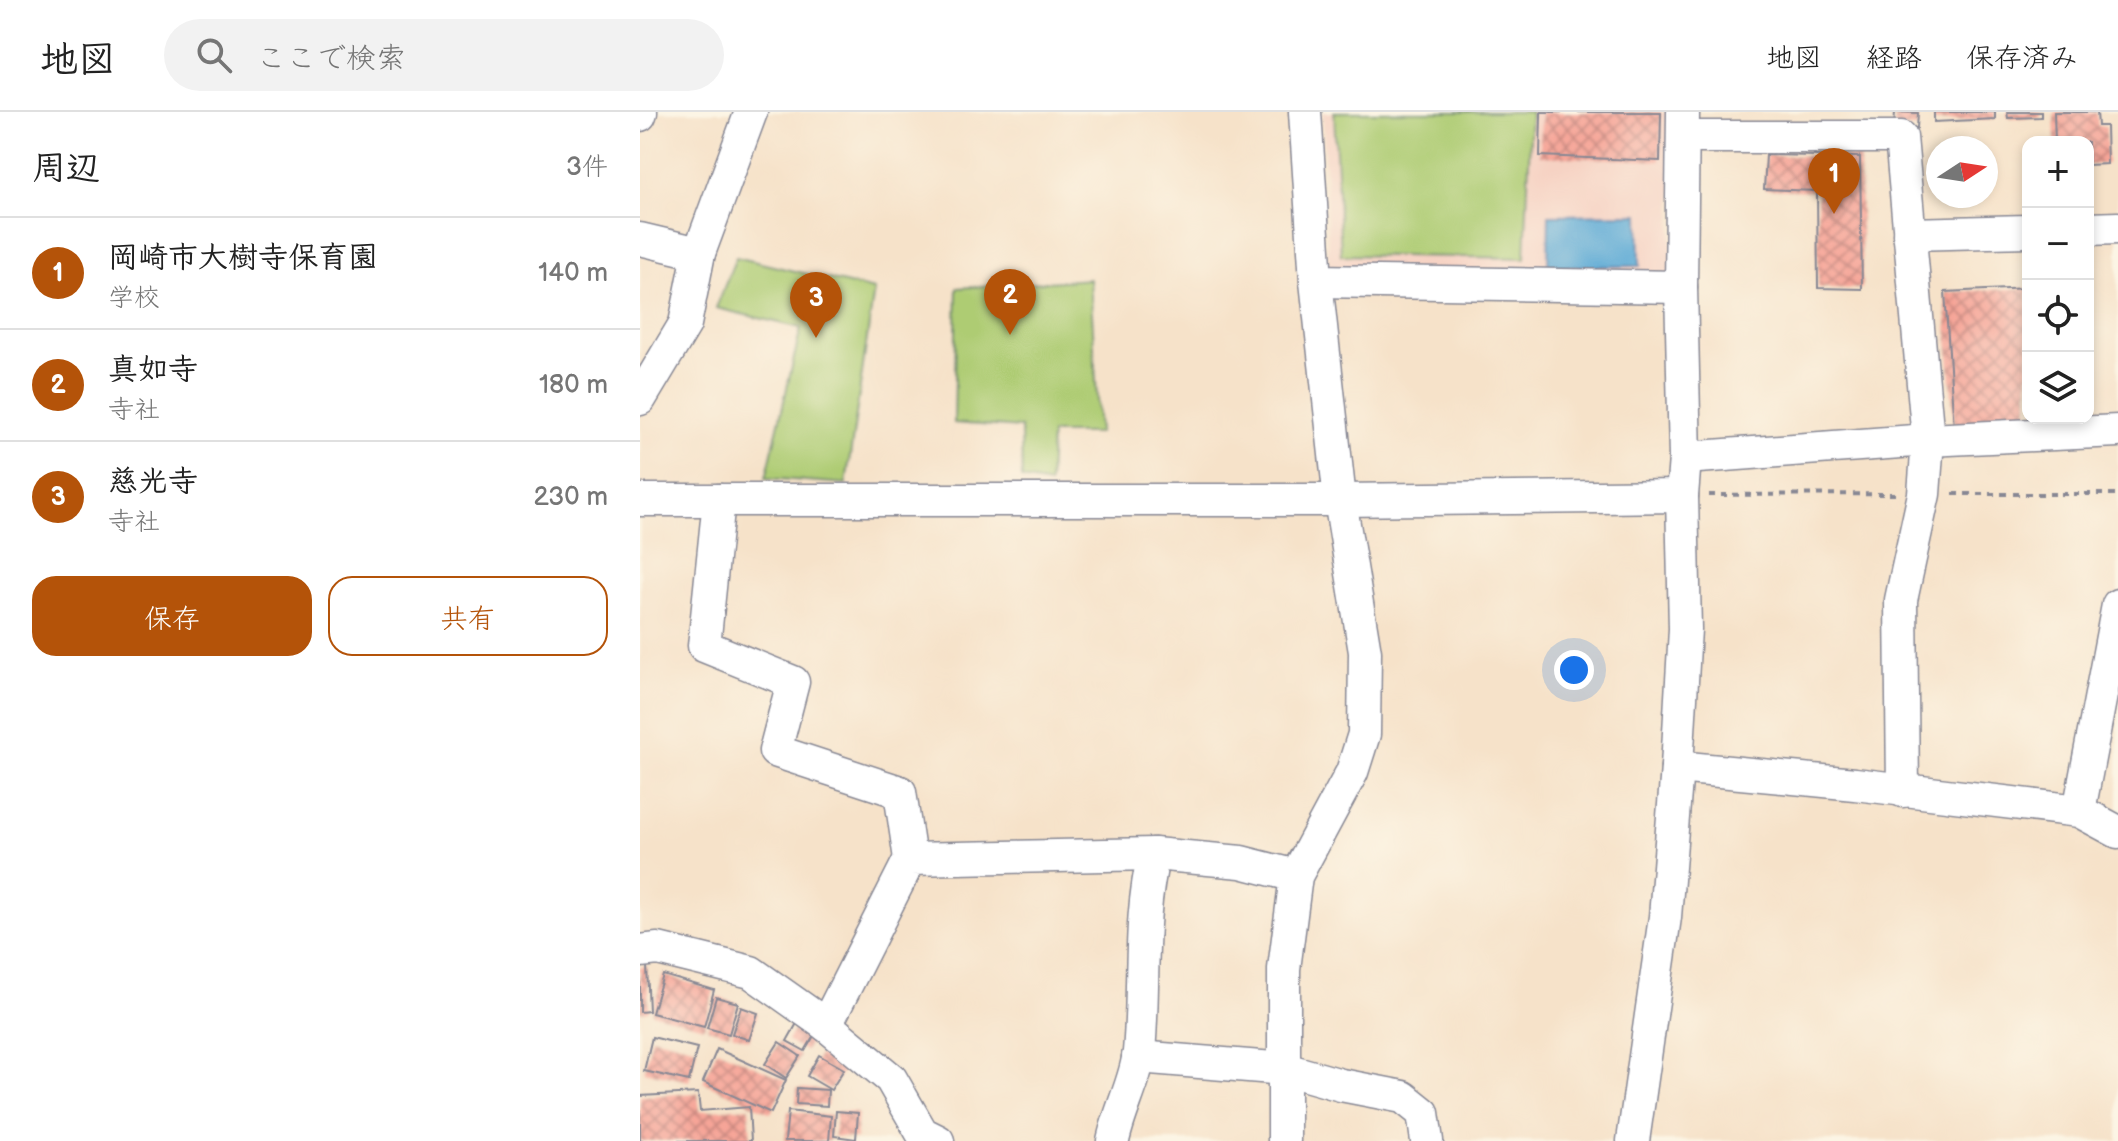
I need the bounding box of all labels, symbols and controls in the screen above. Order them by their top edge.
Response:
search box [164,19,724,91]
icon: search [192,33,236,77]
text: 地図 [40,38,116,83]
text: ここで検索 [256,41,406,77]
text: 地図 [1766,42,1822,75]
text: 経路 [1866,42,1922,75]
text: 保存済み [1966,42,2078,75]
north arrow [1926,136,1998,208]
map controls [2022,136,2094,424]
button: + [2022,136,2094,208]
text: 周辺 [32,148,100,189]
pin: 1 [1808,148,1860,214]
text: 3件 [566,152,608,183]
button: − [2022,208,2094,280]
text: 岡崎市大樹寺保育園 [108,240,378,276]
text: 1 [53,258,63,289]
text: 140 m [538,258,608,289]
pin: 2 [984,269,1036,335]
pin: 3 [790,272,842,338]
button: locate [2022,280,2094,352]
text: 学校 [108,283,160,314]
text: 真如寺 [108,352,198,388]
button: layers [2022,352,2094,424]
text: 2 [50,370,66,401]
text: 180 m [539,370,608,401]
text: 寺社 [108,395,160,426]
text: 慈光寺 [108,464,198,500]
text: 3 [50,482,66,513]
text: 230 m [533,482,608,513]
text: 寺社 [108,507,160,538]
button: 保存 [32,576,312,656]
button: 共有 [328,576,608,656]
your location [1554,650,1594,690]

